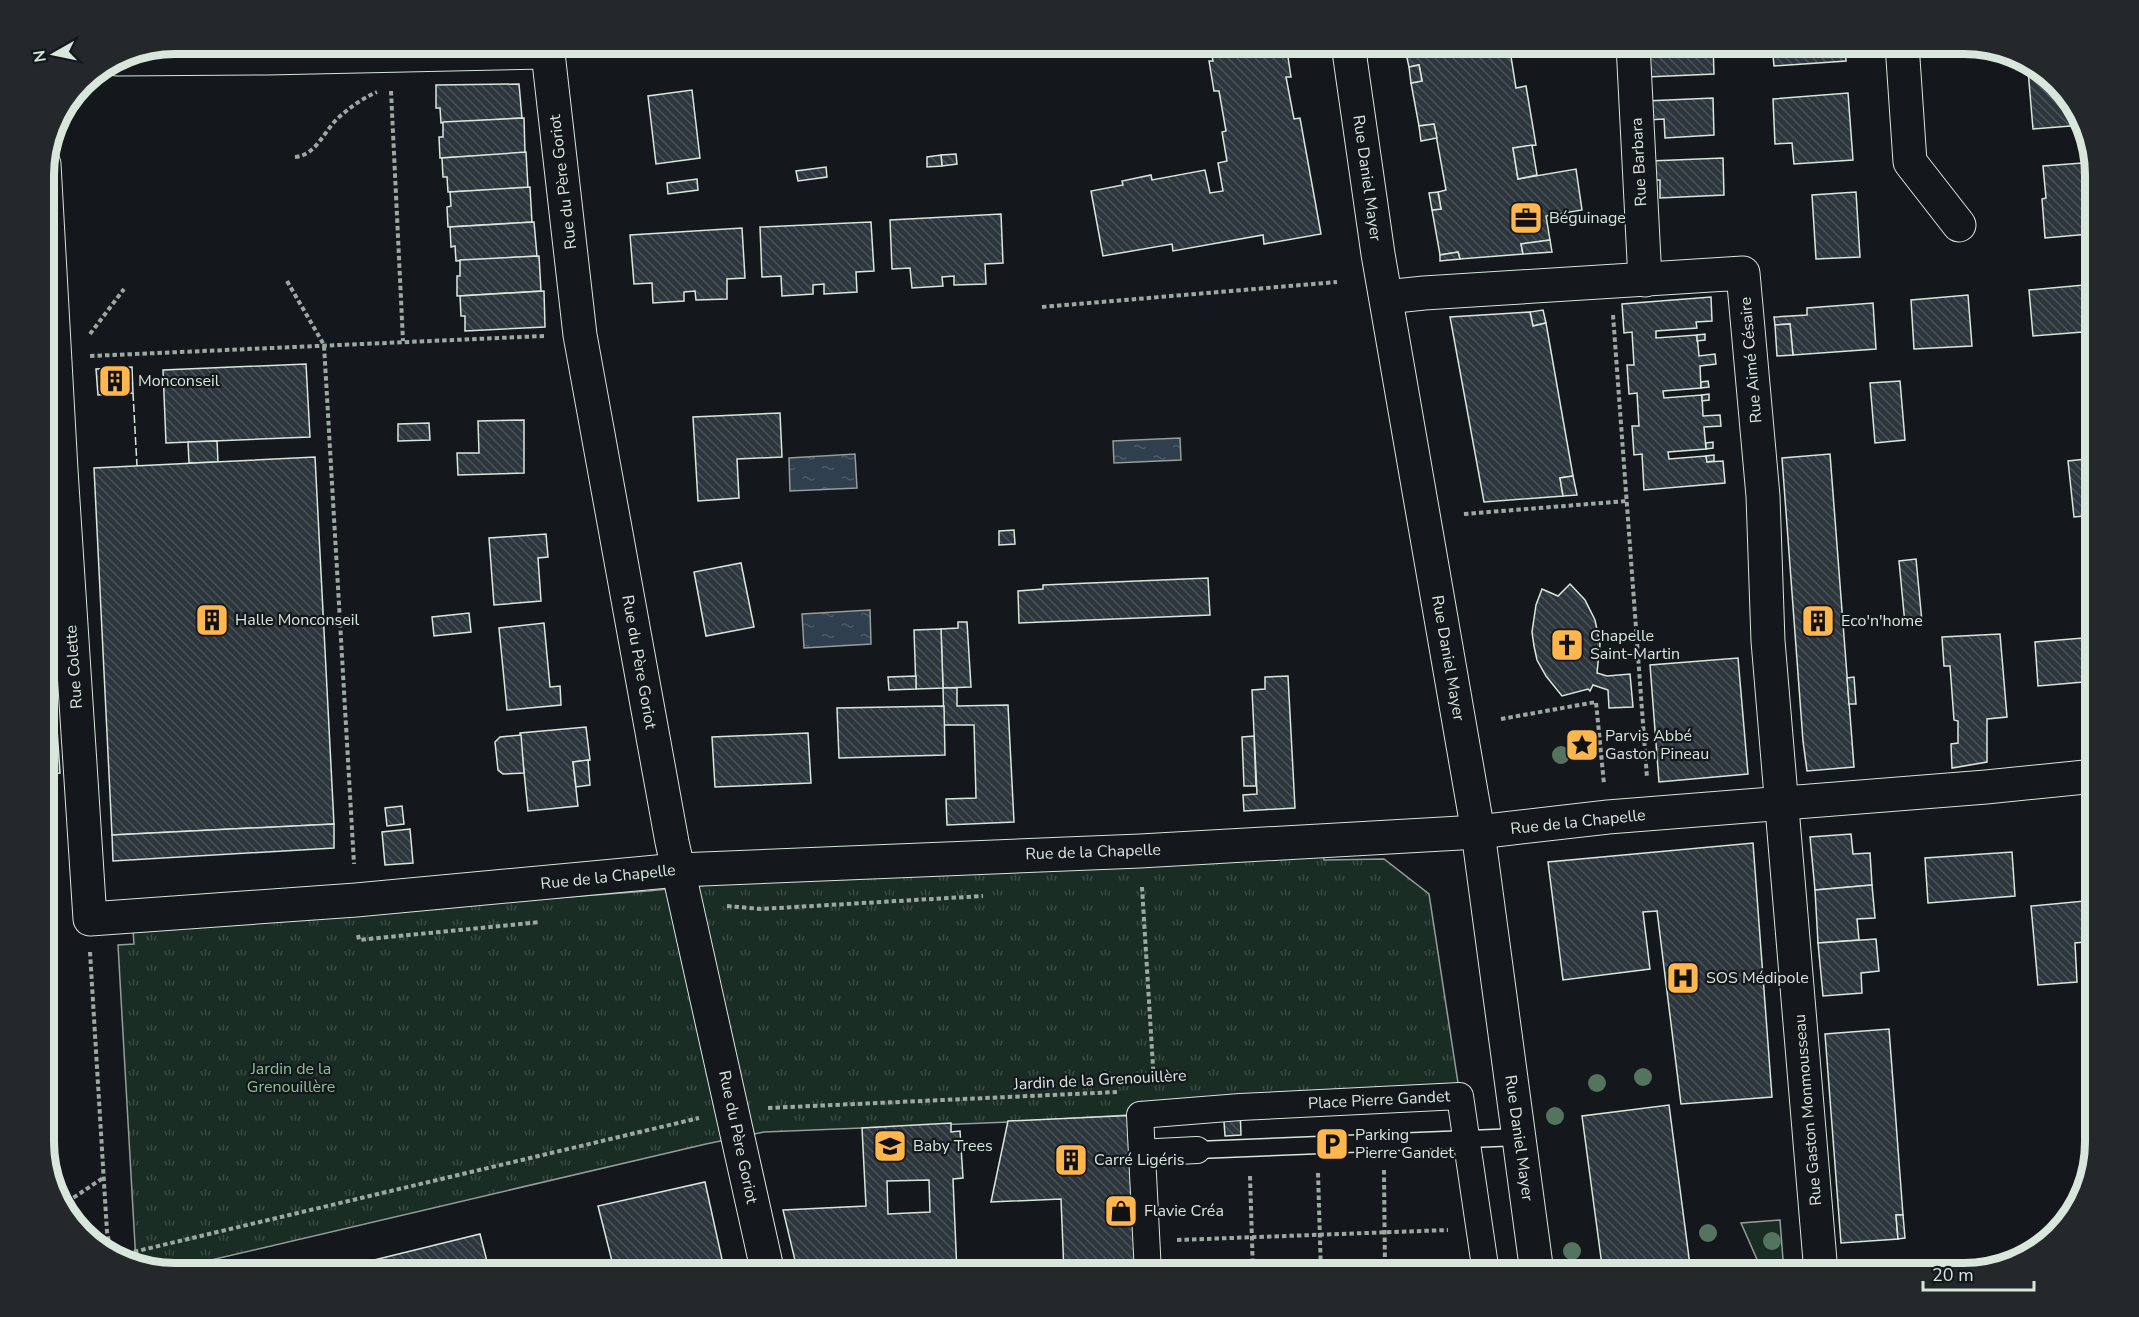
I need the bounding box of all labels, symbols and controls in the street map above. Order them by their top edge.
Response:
north arrow [24,24,84,84]
text: N [28,49,52,64]
street label: Rue du Père Goriot [544,113,582,251]
street label: Rue Daniel Mayer [1347,113,1387,243]
street label: Rue Barbara [1626,117,1652,207]
office icon: Béguinage [1508,200,1544,236]
place label: Béguinage [1549,207,1626,229]
street label: Rue Aimé Césaire [1735,296,1767,424]
building icon: Monconseil [97,363,133,399]
place label: Monconseil [138,370,220,392]
street label: Rue du Père Goriot [616,593,662,731]
street label: Rue Daniel Mayer [1426,593,1470,723]
building icon: Halle Monconseil [194,602,230,638]
building icon: Eco'n'home [1800,603,1836,639]
place label: Halle Monconseil [235,609,359,631]
place label: Eco'n'home [1841,610,1923,632]
street label: Rue Colette [60,624,88,710]
place label: Chapelle Saint-Martin [1590,625,1680,665]
church icon: Chapelle Saint-Martin [1549,627,1585,663]
place label: Parvis Abbé Gaston Pineau [1605,725,1709,765]
place icon: Parvis Abbé Gaston Pineau [1564,727,1600,763]
street label: Rue de la Chapelle [1509,804,1647,840]
street label: Rue de la Chapelle [1025,839,1161,865]
street label: Rue de la Chapelle [539,859,677,895]
hospital icon: SOS Médipole [1665,960,1701,996]
place label: SOS Médipole [1706,967,1809,989]
street label: Rue Gaston Monmousseau [1789,1013,1827,1207]
park label: Jardin de la Grenouillère [247,1058,335,1098]
street label: Jardin de la Grenouillère [1012,1064,1187,1096]
street label: Rue du Père Goriot [713,1068,763,1206]
street label: Rue Daniel Mayer [1499,1073,1539,1203]
street label: Place Pierre Gandet [1307,1085,1451,1115]
place label: Parking Pierre Gandet [1355,1124,1454,1164]
parking icon: Parking Pierre Gandet [1314,1126,1350,1162]
school or university icon: Baby Trees [872,1128,908,1164]
place label: Baby Trees [913,1135,993,1157]
building icon: Carré Ligéris [1053,1142,1089,1178]
place label: Carré Ligéris [1094,1149,1184,1171]
shop icon: Flavie Créa [1103,1193,1139,1229]
place label: Flavie Créa [1144,1200,1224,1222]
scale bar [1923,1254,2034,1292]
text: 20 m [1932,1263,1974,1287]

